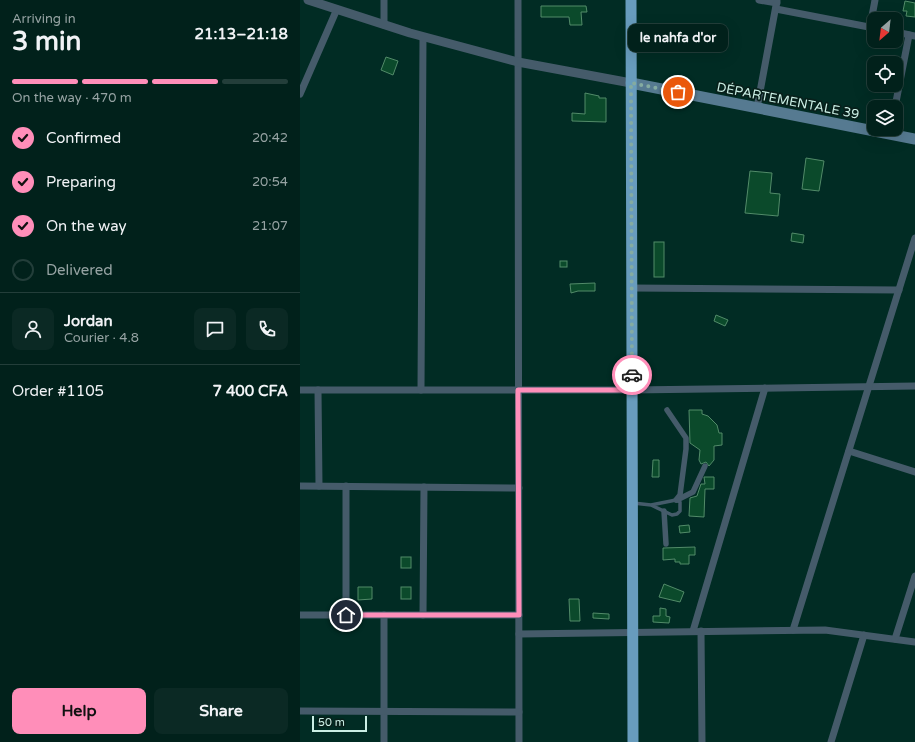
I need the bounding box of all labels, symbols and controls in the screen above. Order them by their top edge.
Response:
text: Arriving in [12,11,76,27]
north arrow [867,12,903,48]
map controls [867,12,903,136]
callout: le nahfa d'or [628,24,728,52]
text: 21:13–21:18 [195,25,288,43]
text: 3 min [12,26,81,57]
text: le nahfa d'or [640,30,716,46]
button: locate [867,56,903,92]
pin [661,75,695,109]
street label: DÉPARTEMENTALE 39 [715,79,860,123]
icon: bag [667,81,689,103]
text: On the way · 470 m [12,90,132,106]
button: layers [867,100,903,136]
icon: check [12,127,34,149]
text: Confirmed [46,129,121,147]
text: 20:42 [252,130,288,146]
icon: check [12,171,34,193]
text: Preparing [46,173,116,191]
text: 20:54 [252,174,288,190]
icon: check [12,215,34,237]
text: On the way [46,217,126,235]
text: 21:07 [252,218,288,234]
text: Delivered [46,261,113,279]
button: person [12,308,54,350]
button: chat [194,308,236,350]
button: phone [246,308,288,350]
text: Jordan [64,312,113,330]
text: Courier · 4.8 [64,330,139,346]
courier [612,355,652,395]
icon: car [621,364,643,386]
text: Order #1105 [12,382,104,400]
text: 7 400 CFA [213,382,288,400]
pin [329,598,363,632]
icon: home [335,604,357,626]
button: Help [12,688,146,734]
button: Share [154,688,288,734]
scale bar [312,714,367,733]
text: 50 m [318,716,345,729]

